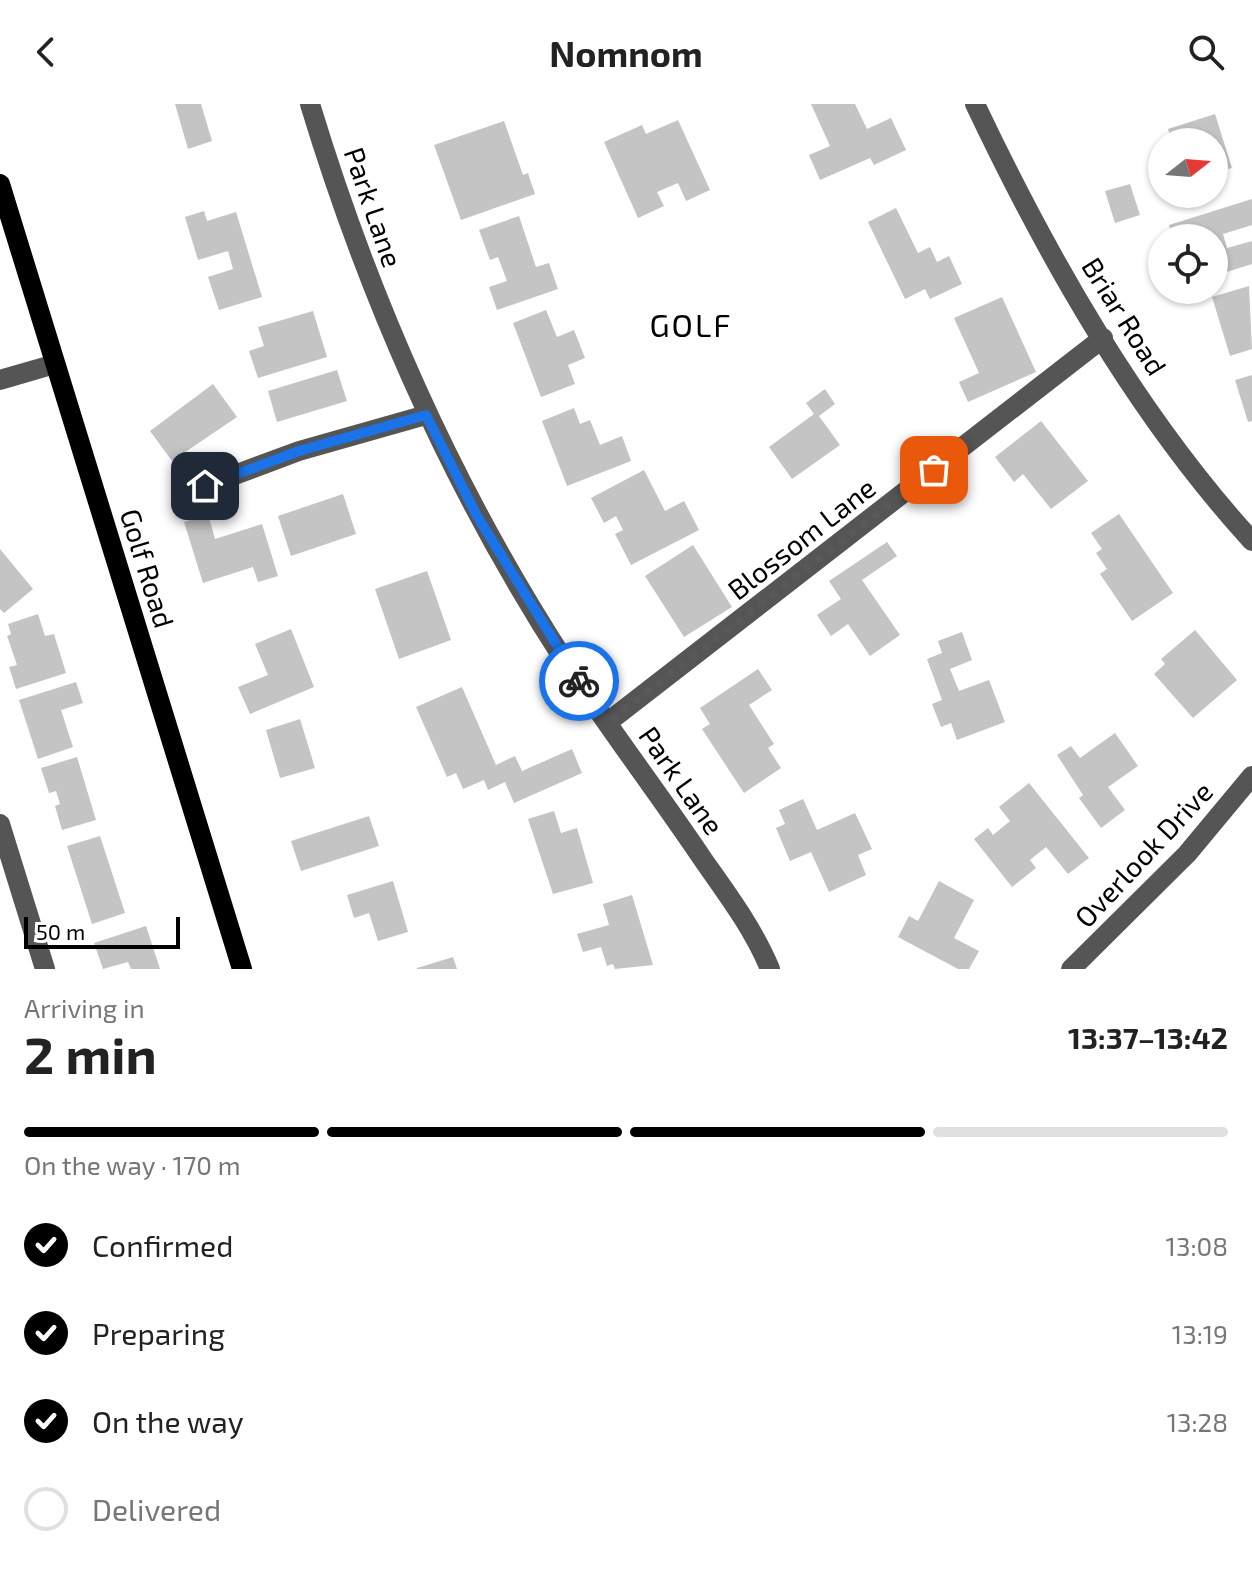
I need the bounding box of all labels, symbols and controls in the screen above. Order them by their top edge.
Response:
icon: back [24,30,68,74]
icon: search [1184,30,1228,74]
text: Nomnom [549,31,703,74]
north arrow [1148,128,1228,208]
map controls [1148,128,1228,304]
street label: Park Lane [338,143,410,271]
button: locate [1148,224,1228,304]
street label: Briar Road [1076,251,1174,381]
district label: GOLF [649,305,733,343]
pin [900,436,968,504]
icon: bag [912,448,956,492]
pin [171,452,239,520]
icon: home [183,464,227,508]
street label: Blossom Lane [720,470,882,606]
street label: Golf Road [114,504,182,632]
courier [539,641,619,721]
icon: bike [557,659,601,703]
street label: Park Lane [632,719,732,841]
street label: Overlook Drive [1067,774,1219,934]
scale bar [24,913,180,949]
text: 50 m [36,918,85,944]
text: Arriving in [24,992,145,1023]
text: 13:37–13:42 [1068,1019,1228,1055]
text: 2 min [24,1022,157,1084]
text: On the way · 170 m [24,1149,241,1180]
icon: check [24,1223,68,1267]
text: Confirmed [92,1227,233,1263]
text: 13:08 [1166,1230,1228,1261]
icon: check [24,1311,68,1355]
text: Preparing [92,1315,225,1351]
text: 13:19 [1172,1318,1228,1349]
icon: check [24,1399,68,1443]
text: On the way [92,1403,244,1439]
text: 13:28 [1167,1406,1228,1437]
text: Delivered [92,1491,221,1527]

